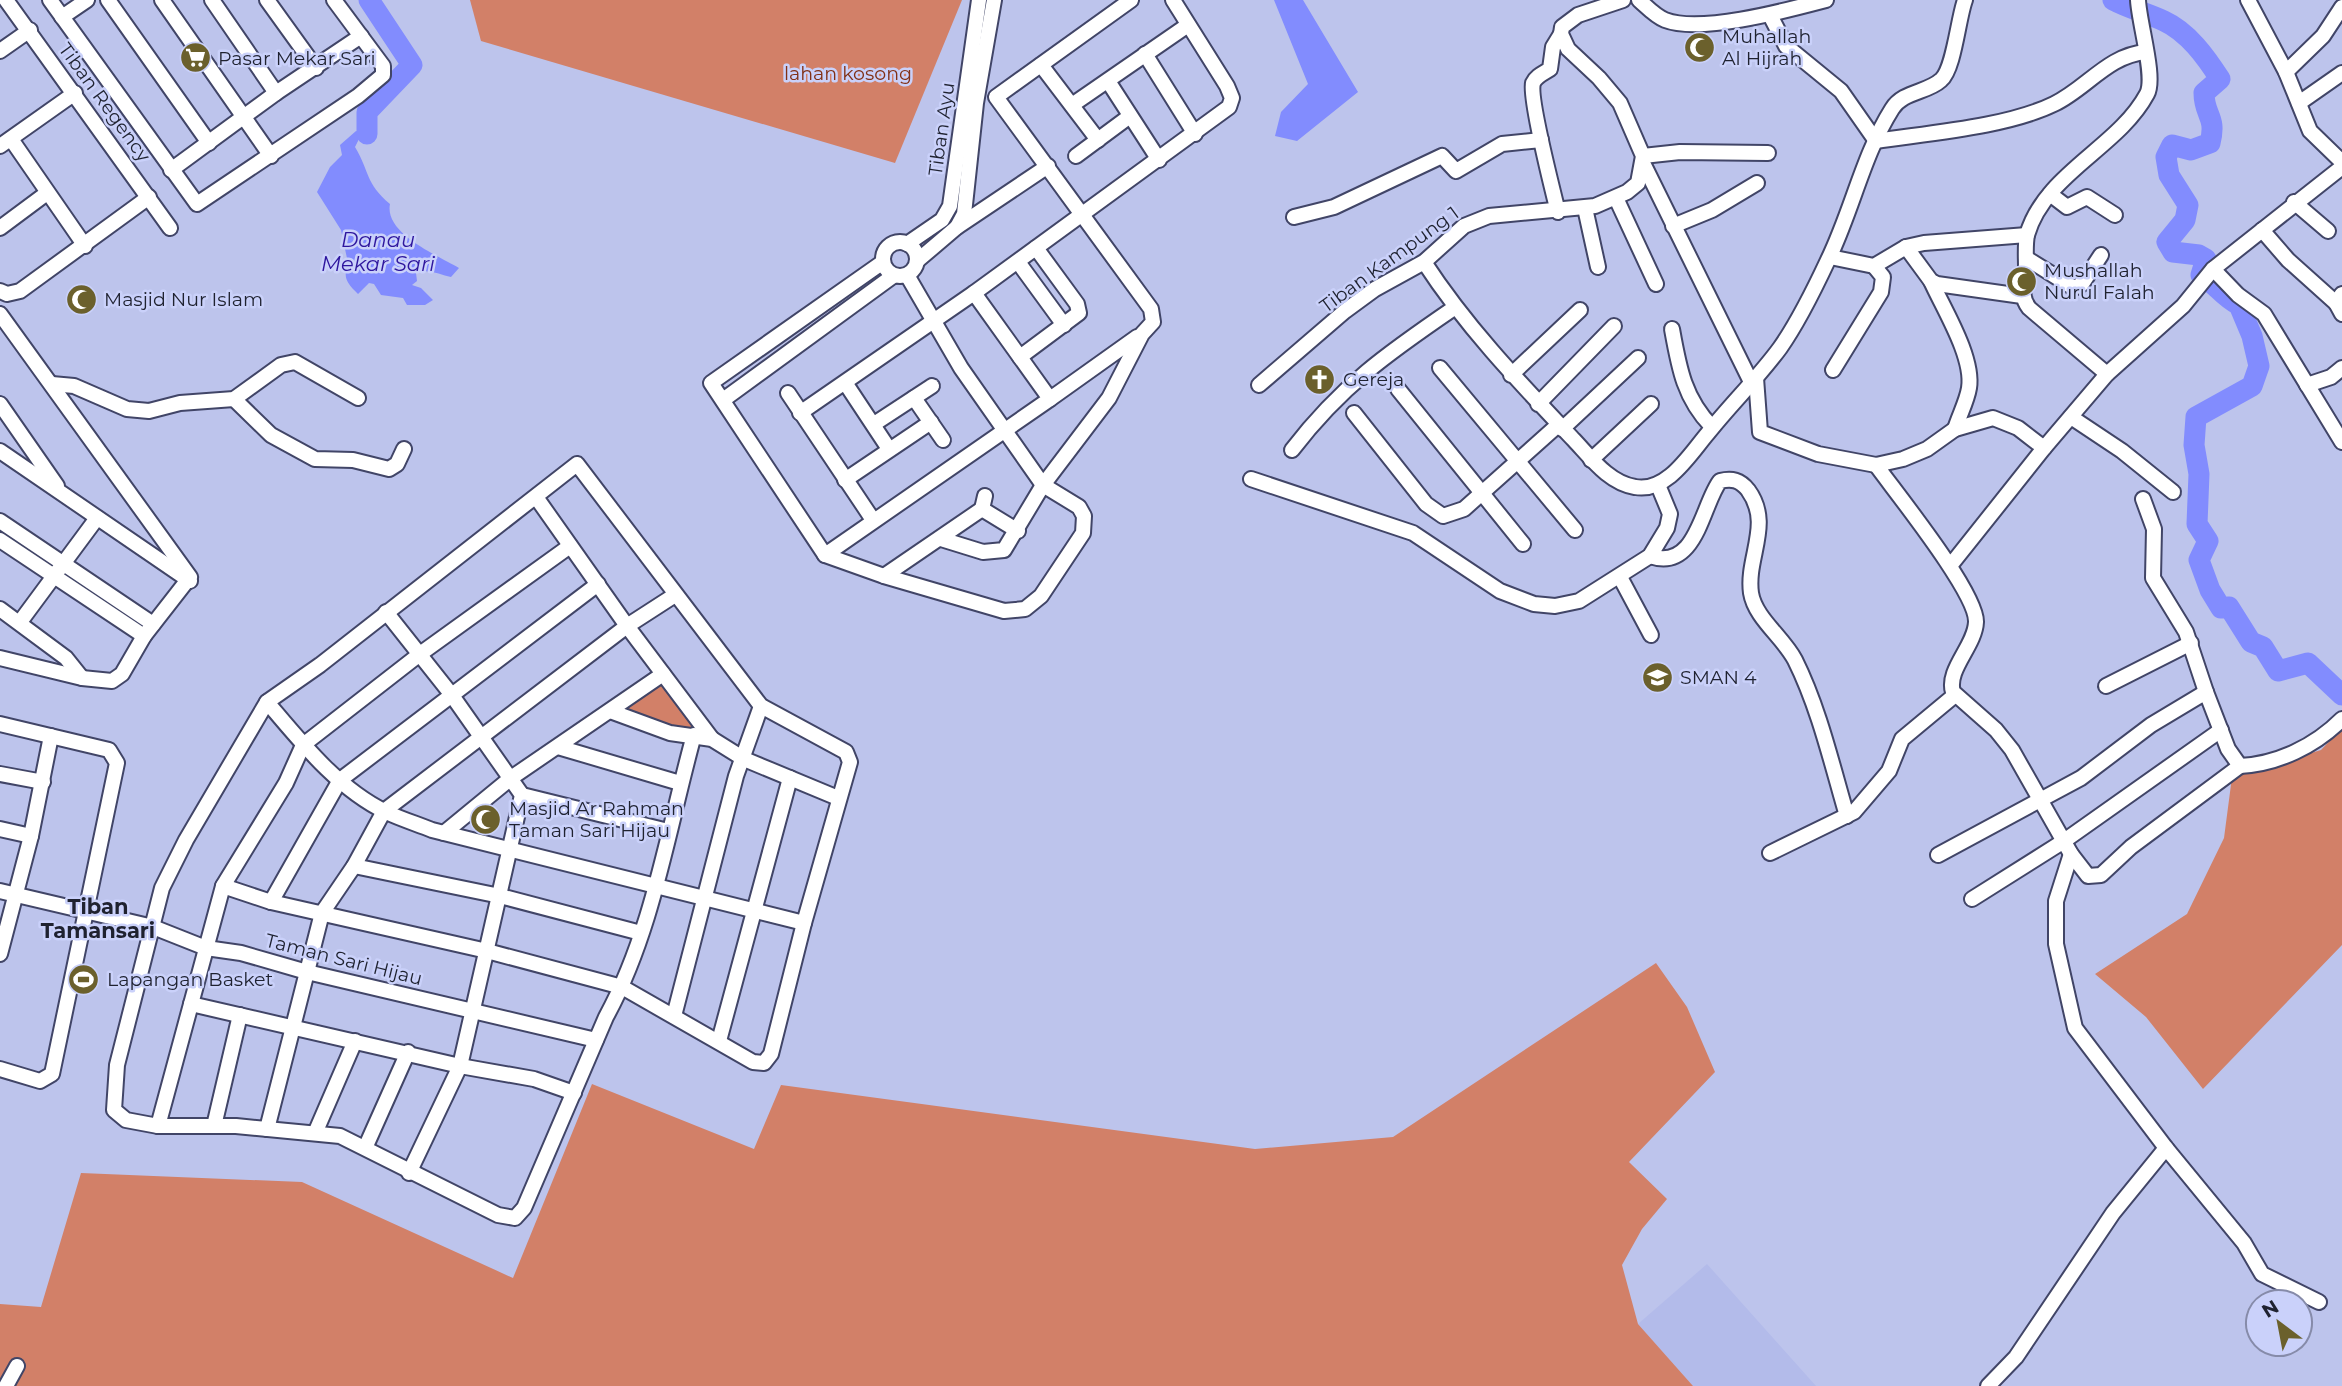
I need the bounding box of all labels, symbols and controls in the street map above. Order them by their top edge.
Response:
place label: Muhallah Al Hijrah [1722,25,1811,70]
mosque icon: Muhallah Al Hijrah [1682,30,1716,64]
street label: Tiban Regency [54,38,156,167]
supermarket icon: Pasar Mekar Sari [178,41,212,75]
place label: Pasar Mekar Sari [218,47,376,70]
park label: lahan kosong [784,62,912,85]
street label: Tiban Ayu [924,81,959,177]
street label: Tiban Kampung 1 [1315,201,1463,317]
water label: Danau Mekar Sari [321,227,435,276]
place label: Mushallah Nurul Falah [2044,259,2155,304]
mosque icon: Mushallah Nurul Falah [2004,264,2038,298]
mosque icon: Masjid Nur Islam [64,282,98,316]
place label: Masjid Nur Islam [104,288,263,311]
church icon: Gereja [1303,362,1337,396]
place label: Gereja [1343,368,1404,391]
school or university icon: SMAN 4 [1640,660,1674,694]
place label: SMAN 4 [1680,666,1757,689]
place label: Masjid Ar Rahman Taman Sari Hijau [509,797,684,842]
mosque icon: Masjid Ar Rahman Taman Sari Hijau [469,802,503,836]
district label: Tiban Tamansari [41,894,155,943]
street label: Taman Sari Hijau [263,929,425,990]
sports icon: Lapangan Basket [67,962,101,996]
place label: Lapangan Basket [107,968,274,991]
north arrow [2244,1288,2314,1358]
text: N [2258,1295,2283,1323]

